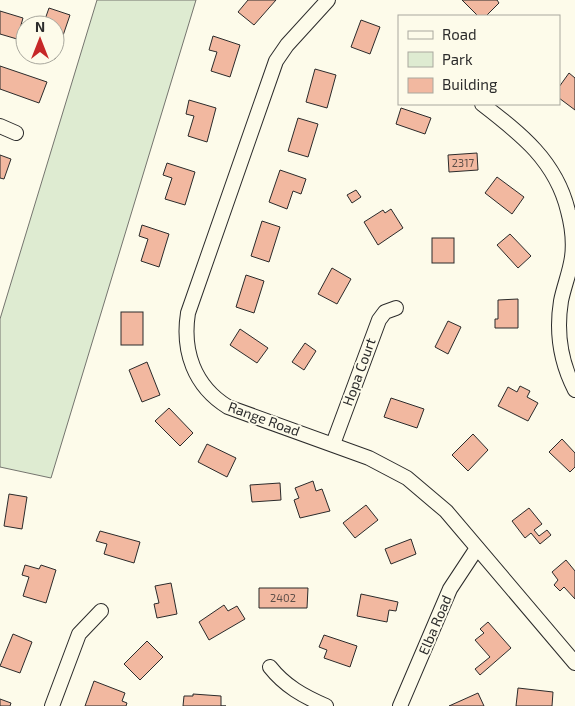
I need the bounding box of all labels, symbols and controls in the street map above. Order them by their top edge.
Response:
north arrow [15,15,65,65]
legend [398,15,560,105]
text: N [35,18,45,35]
text: Road [442,25,477,43]
text: Park [442,50,473,68]
text: Building [442,75,498,93]
house number: 2317 [452,156,475,169]
street label: Hopa Court [338,336,379,408]
street label: Range Road [226,398,302,439]
house number: 2402 [270,591,296,604]
street label: Elba Road [414,592,455,657]

